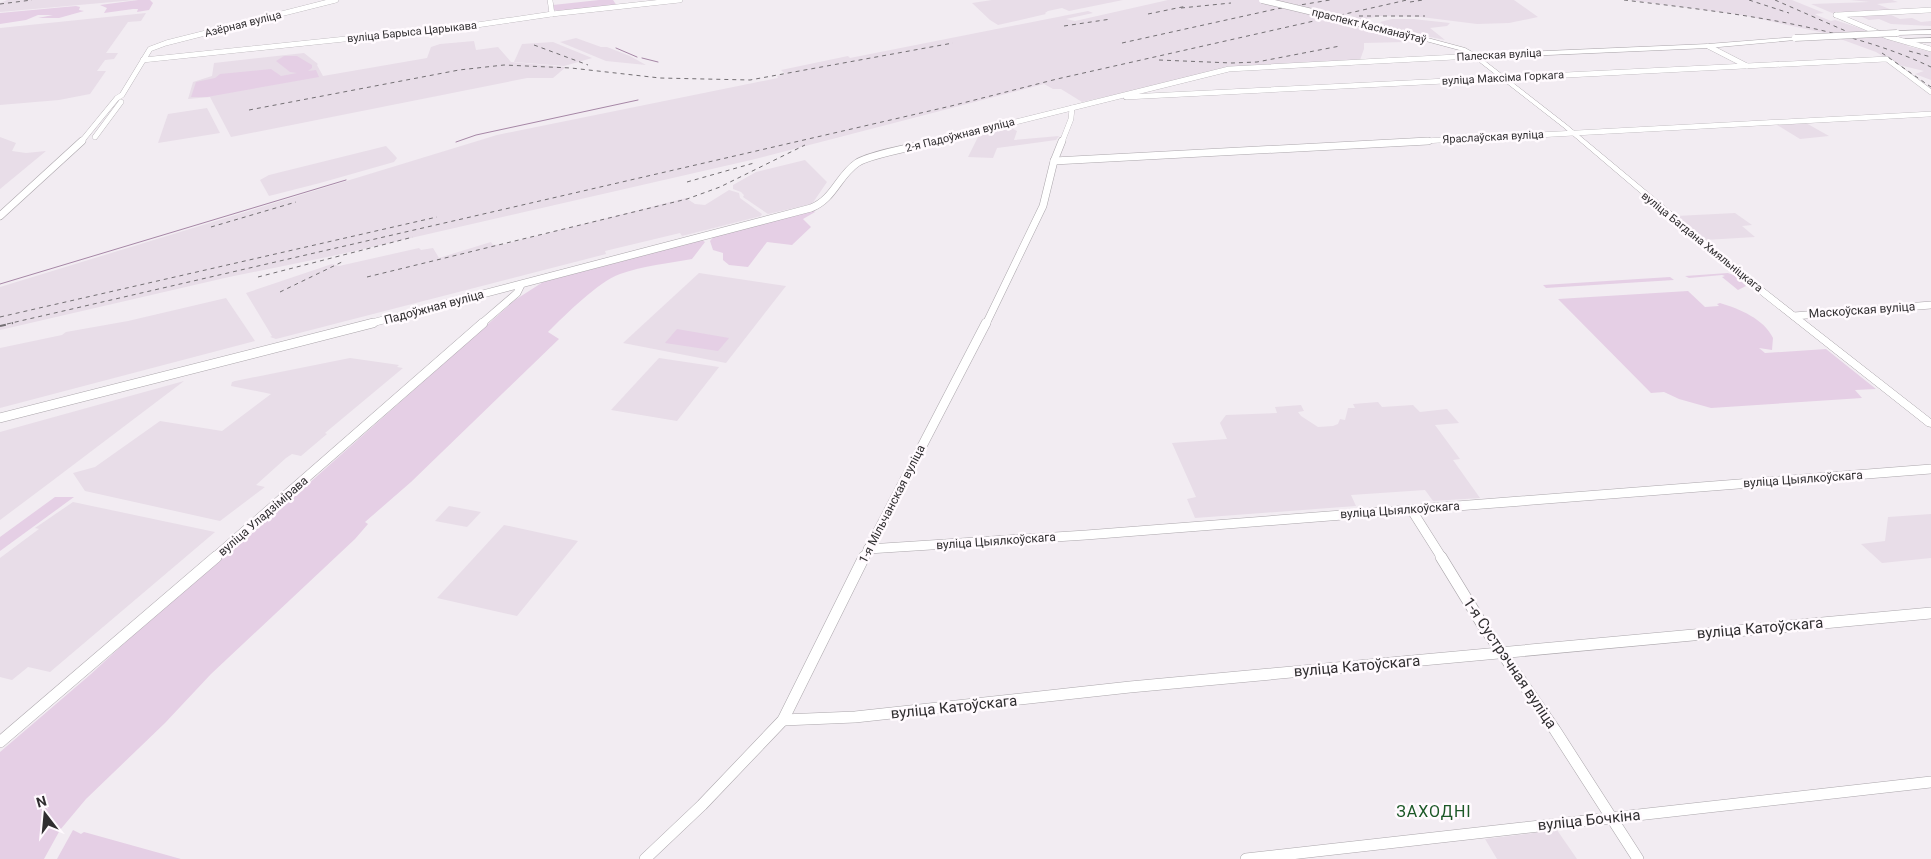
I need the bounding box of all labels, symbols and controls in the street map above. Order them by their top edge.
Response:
street label: праспект Касманаўтаў [1311,6,1428,47]
street label: Азёрная вуліца [203,8,283,40]
street label: вуліца Барыса Царыкава [346,19,478,45]
street label: Палеская вуліца [1456,46,1542,64]
street label: вуліца Максіма Горкага [1442,68,1564,88]
street label: 2-я Падоўжная вуліца [904,115,1016,155]
street label: Яраслаўская вуліца [1442,128,1544,146]
street label: вуліца Багдана Хмяльніцкага [1639,189,1765,295]
street label: Падоўжная вуліца [383,287,485,327]
street label: Маскоўская вуліца [1808,299,1916,321]
street label: 1-я Мільчанская вуліца [856,443,928,565]
street label: вуліца Цыялкоўскага [1743,468,1863,490]
street label: вуліца Уладзімірава [215,473,311,559]
street label: вуліца Цыялкоўскага [1340,499,1460,521]
street label: вуліца Цыялкоўскага [936,530,1056,552]
street label: 1-я Сустрэчная вуліца [1459,594,1561,732]
street label: вуліца Катоўскага [1696,613,1824,643]
street label: вуліца Катоўскага [1293,651,1421,681]
street label: вуліца Катоўскага [890,691,1018,723]
north arrow [20,789,70,839]
text: N [34,792,48,811]
district label: ЗАХОДНІ [1396,802,1472,821]
street label: вуліца Бочкіна [1537,806,1641,834]

